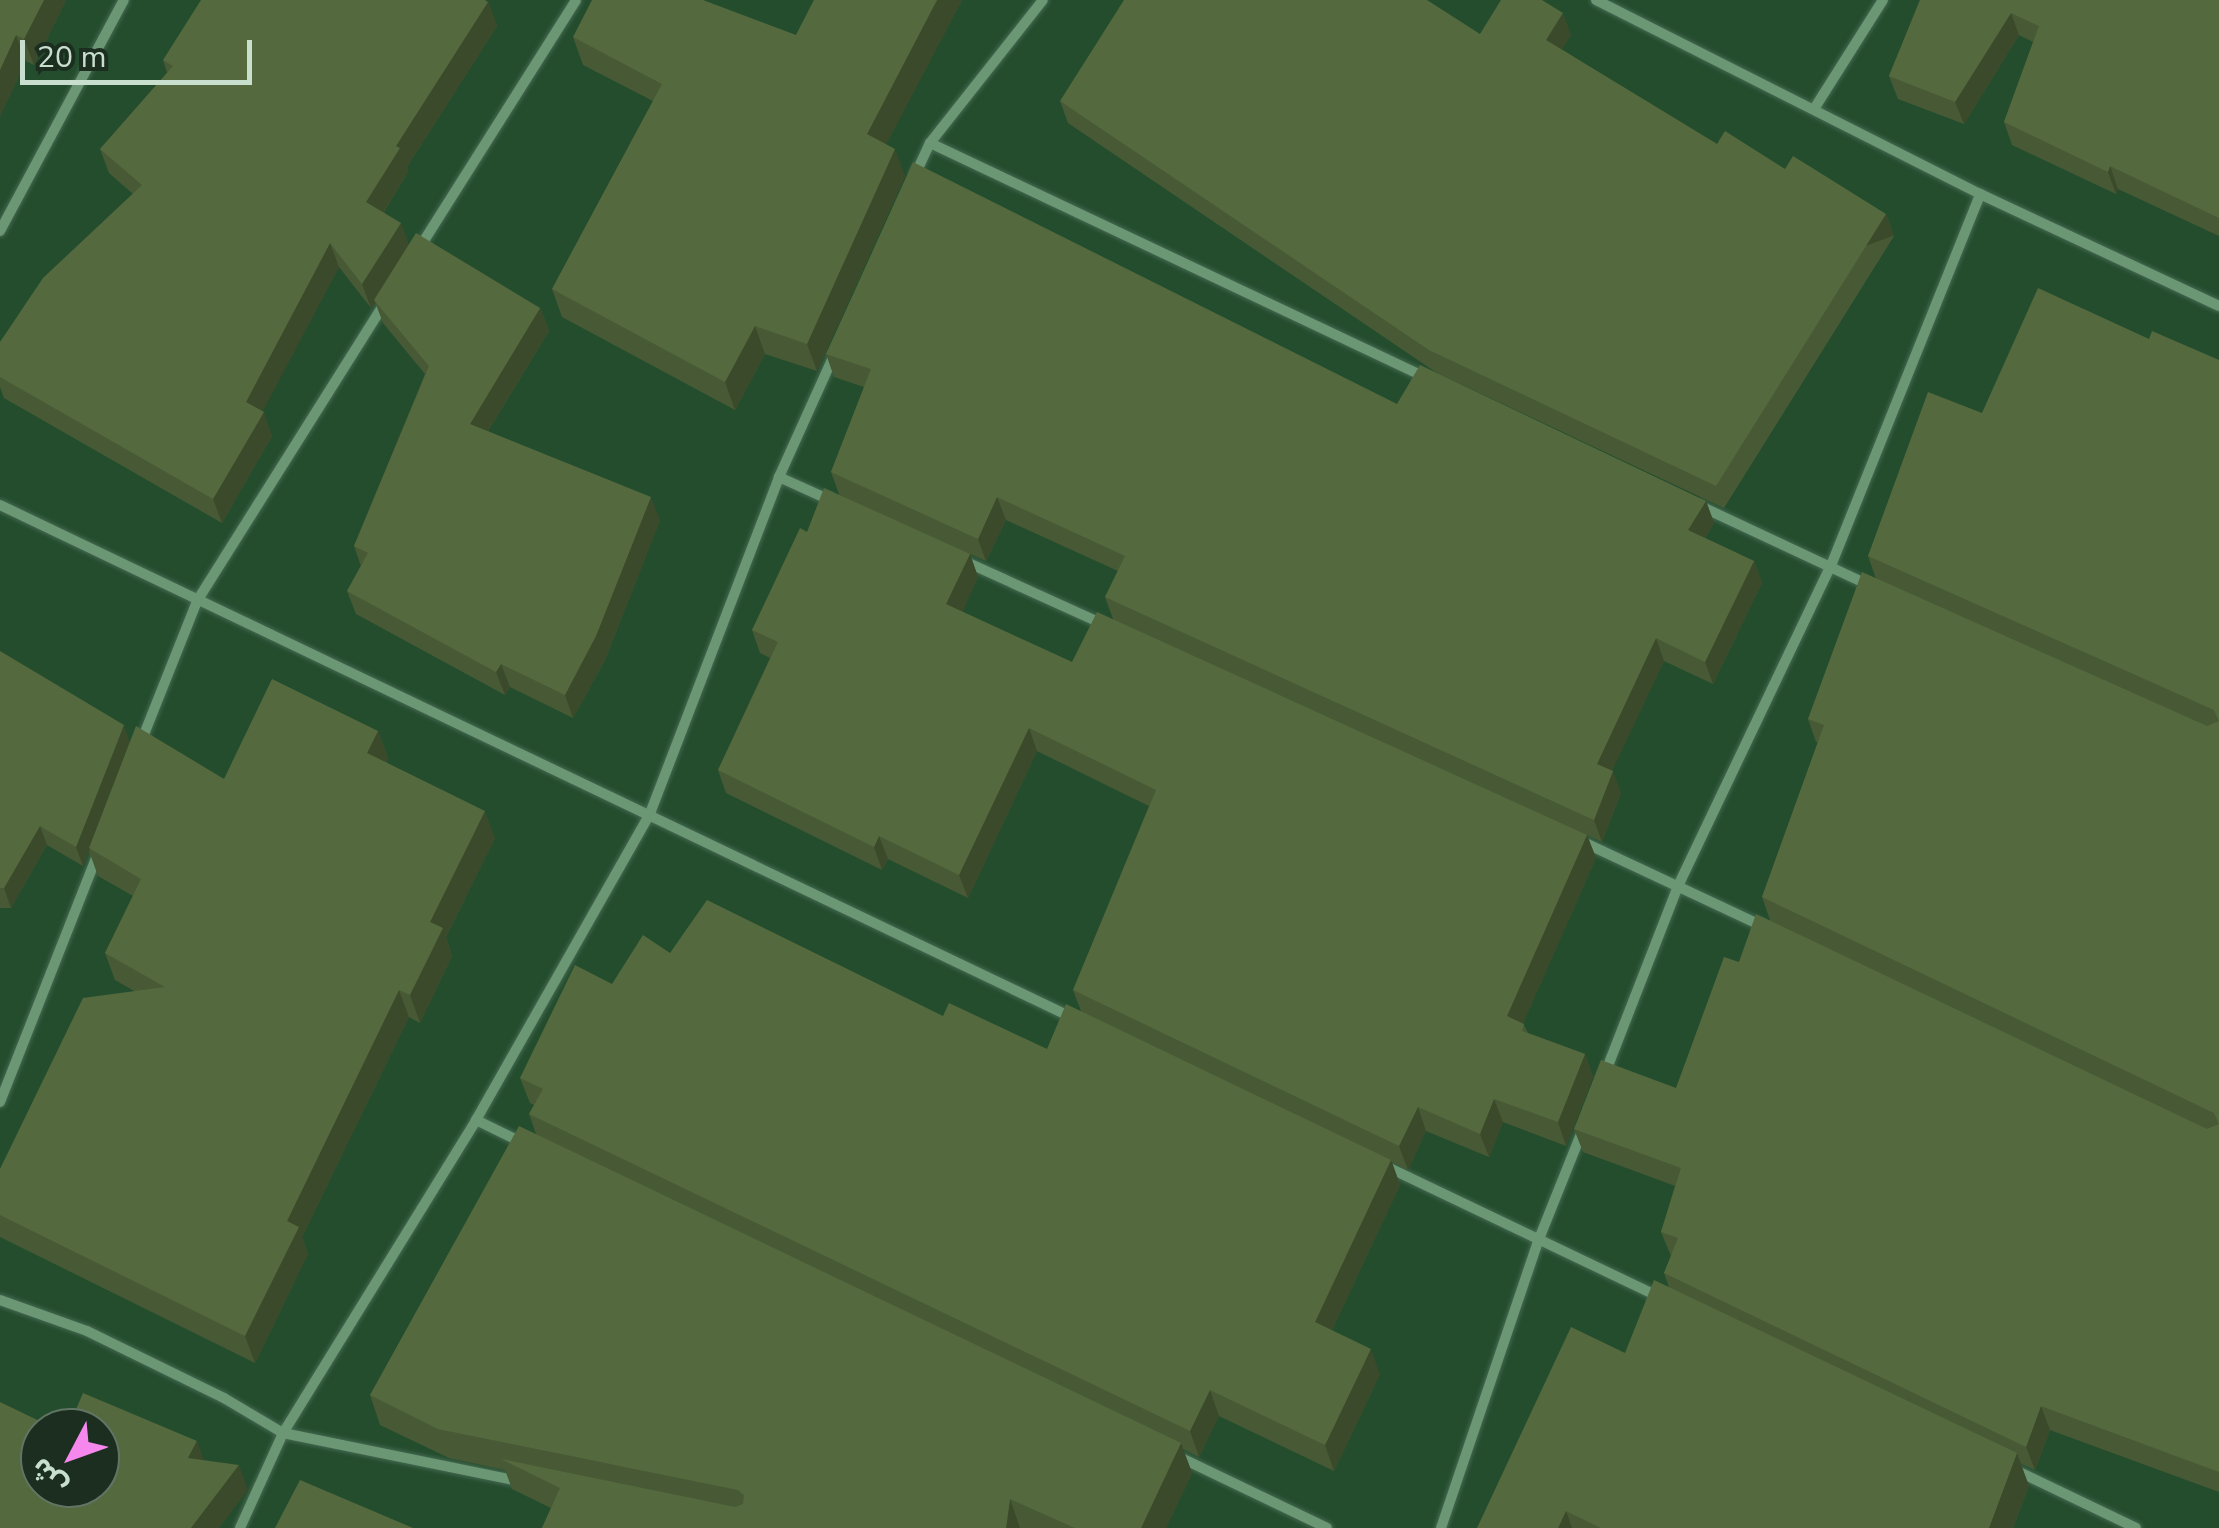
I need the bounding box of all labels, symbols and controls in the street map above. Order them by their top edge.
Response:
scale bar [25,20,258,82]
text: 20 m [37,37,106,78]
north arrow [20,1408,120,1508]
text: ش [22,1449,76,1503]

